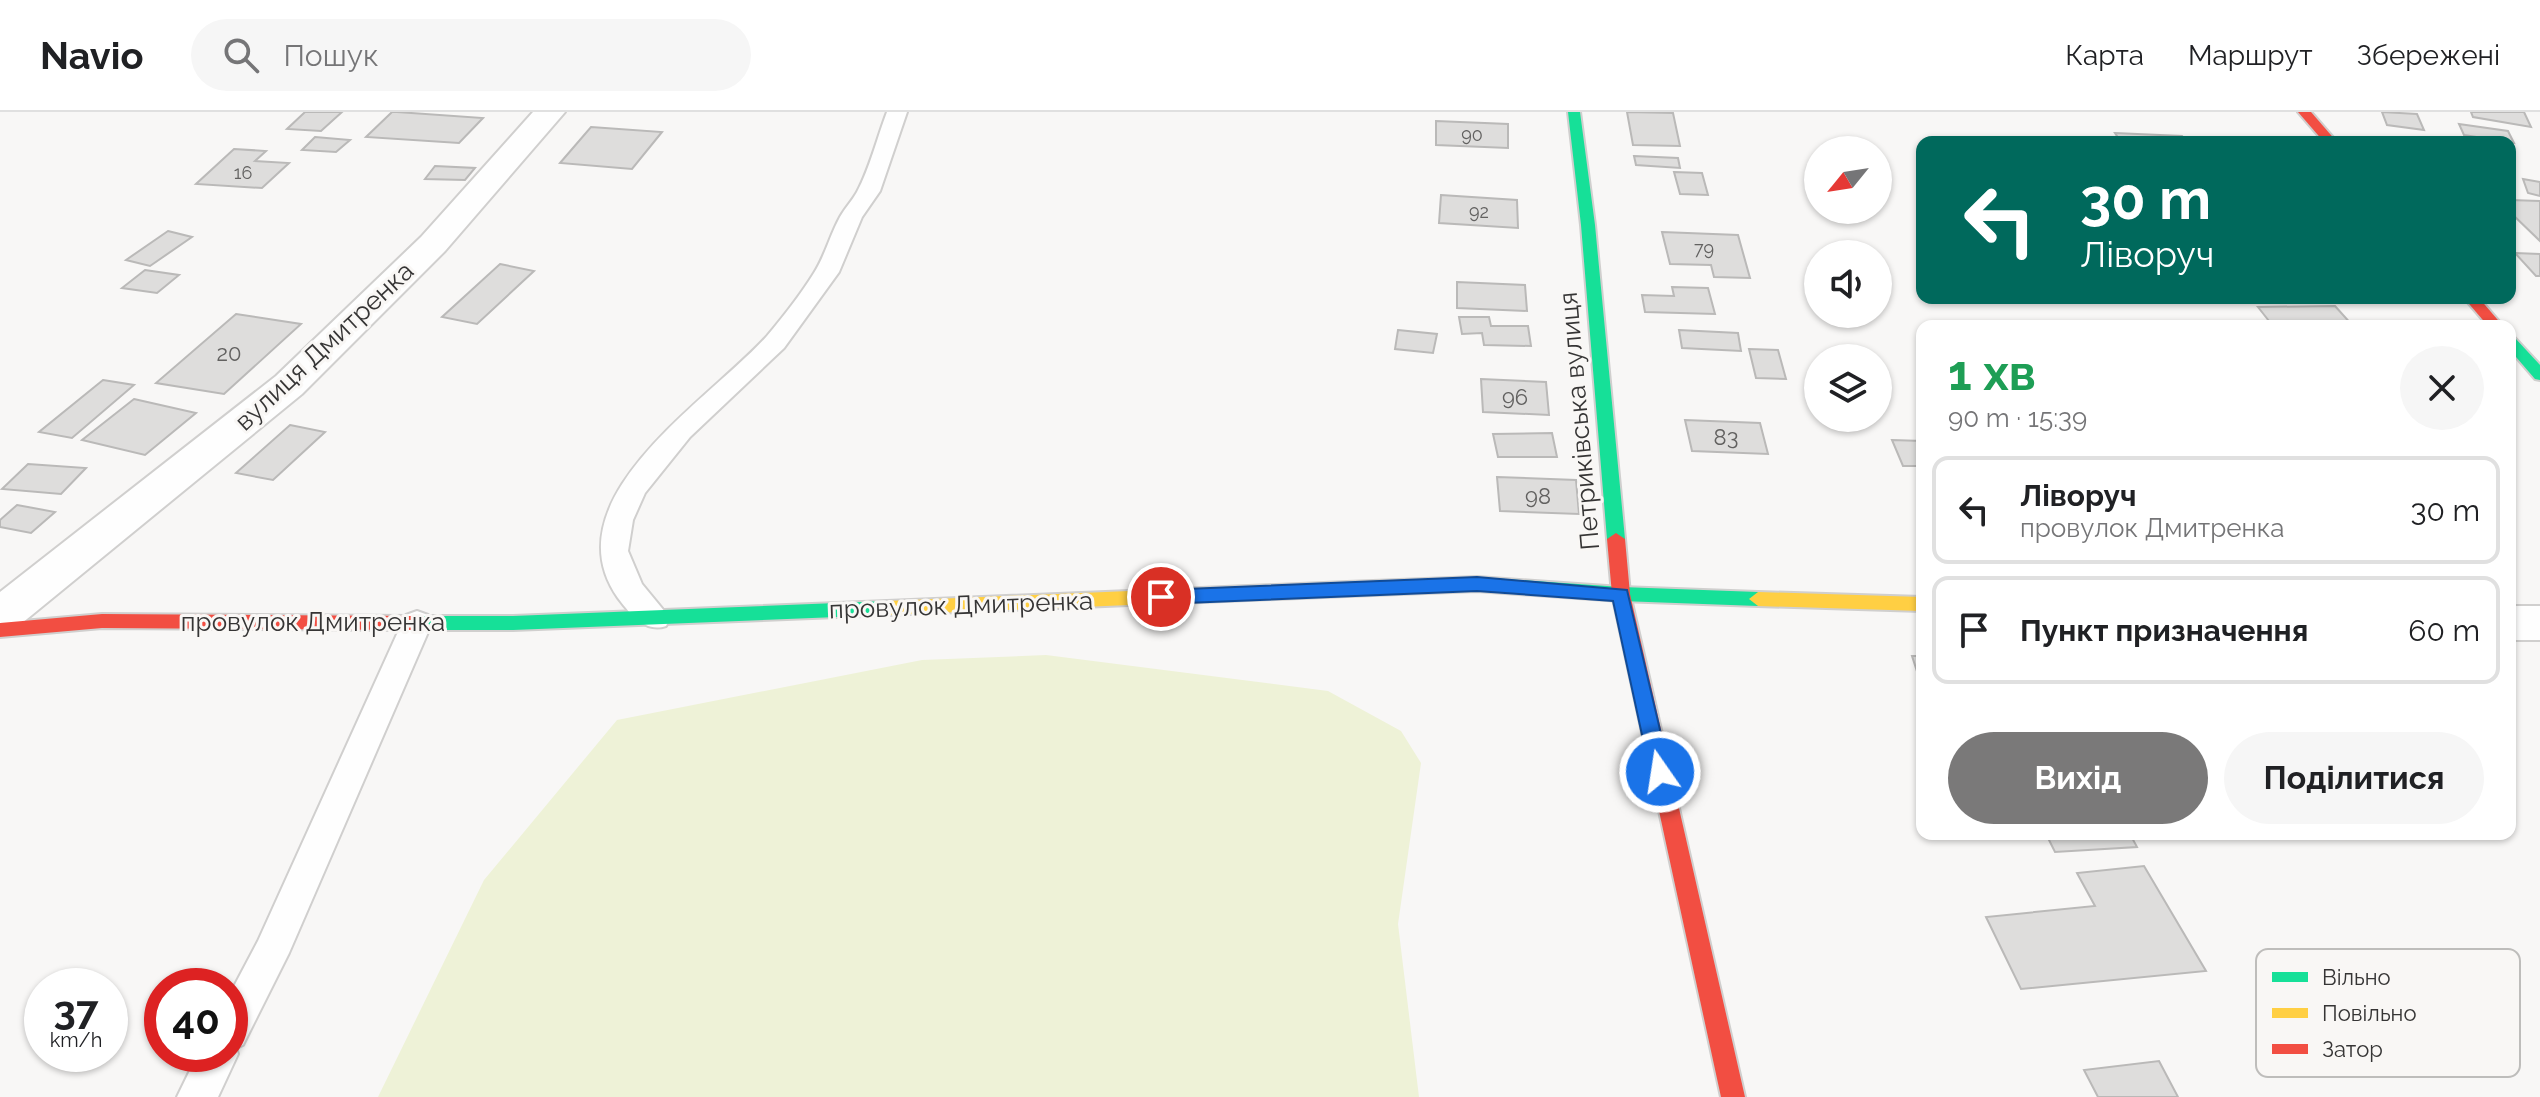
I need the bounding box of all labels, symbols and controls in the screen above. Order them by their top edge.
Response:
search box [191,19,751,91]
text: Navio [40,33,143,78]
icon: search [219,33,263,77]
text: Пошук [283,38,379,73]
text: Карта [2065,39,2144,72]
text: Маршрут [2188,39,2313,72]
text: Збережені [2357,39,2500,72]
house number: 90 [1461,124,1483,145]
north arrow [1804,136,1892,224]
map controls [1804,136,1892,432]
house number: 16 [234,162,252,183]
text: 30 m [2080,166,2211,232]
icon: left [1948,168,2052,272]
house number: 92 [1469,201,1489,222]
text: Ліворуч [2080,233,2214,275]
house number: 79 [1694,238,1714,259]
button: sound [1804,240,1892,328]
street label: вулиця Дмитренка [229,256,419,436]
street label: Петриківська вулиця [1553,291,1605,551]
house number: 20 [217,340,241,366]
button: layers [1804,344,1892,432]
text: 1 хв [1948,345,2036,401]
button: close [2400,346,2484,430]
house number: 96 [1502,384,1528,410]
text: 90 m · 15:39 [1948,403,2087,433]
house number: 83 [1714,424,1738,450]
text: Ліворуч [2020,478,2136,513]
house number: 98 [1525,483,1551,509]
icon: left [1952,488,1996,532]
text: 30 m [2410,493,2480,528]
text: провулок Дмитренка [2020,513,2284,543]
pin [1127,563,1195,631]
icon: arrive [1139,575,1183,619]
street label: провулок Дмитренка [828,585,1094,625]
street label: провулок Дмитренка [181,607,445,637]
icon: arrive [1952,608,1996,652]
text: Пункт призначення [2020,613,2308,648]
text: 60 m [2408,613,2480,648]
position arrow [1618,730,1702,814]
button: Вихід [1948,732,2208,824]
button: Поділитися [2224,732,2484,824]
legend [2256,949,2520,1077]
text: Вільно [2322,964,2391,990]
speed limit sign: 40 [144,968,248,1072]
text: 37 [54,986,98,1033]
text: Повільно [2322,1000,2417,1026]
text: km/h [50,1028,102,1052]
text: Затор [2322,1036,2383,1062]

